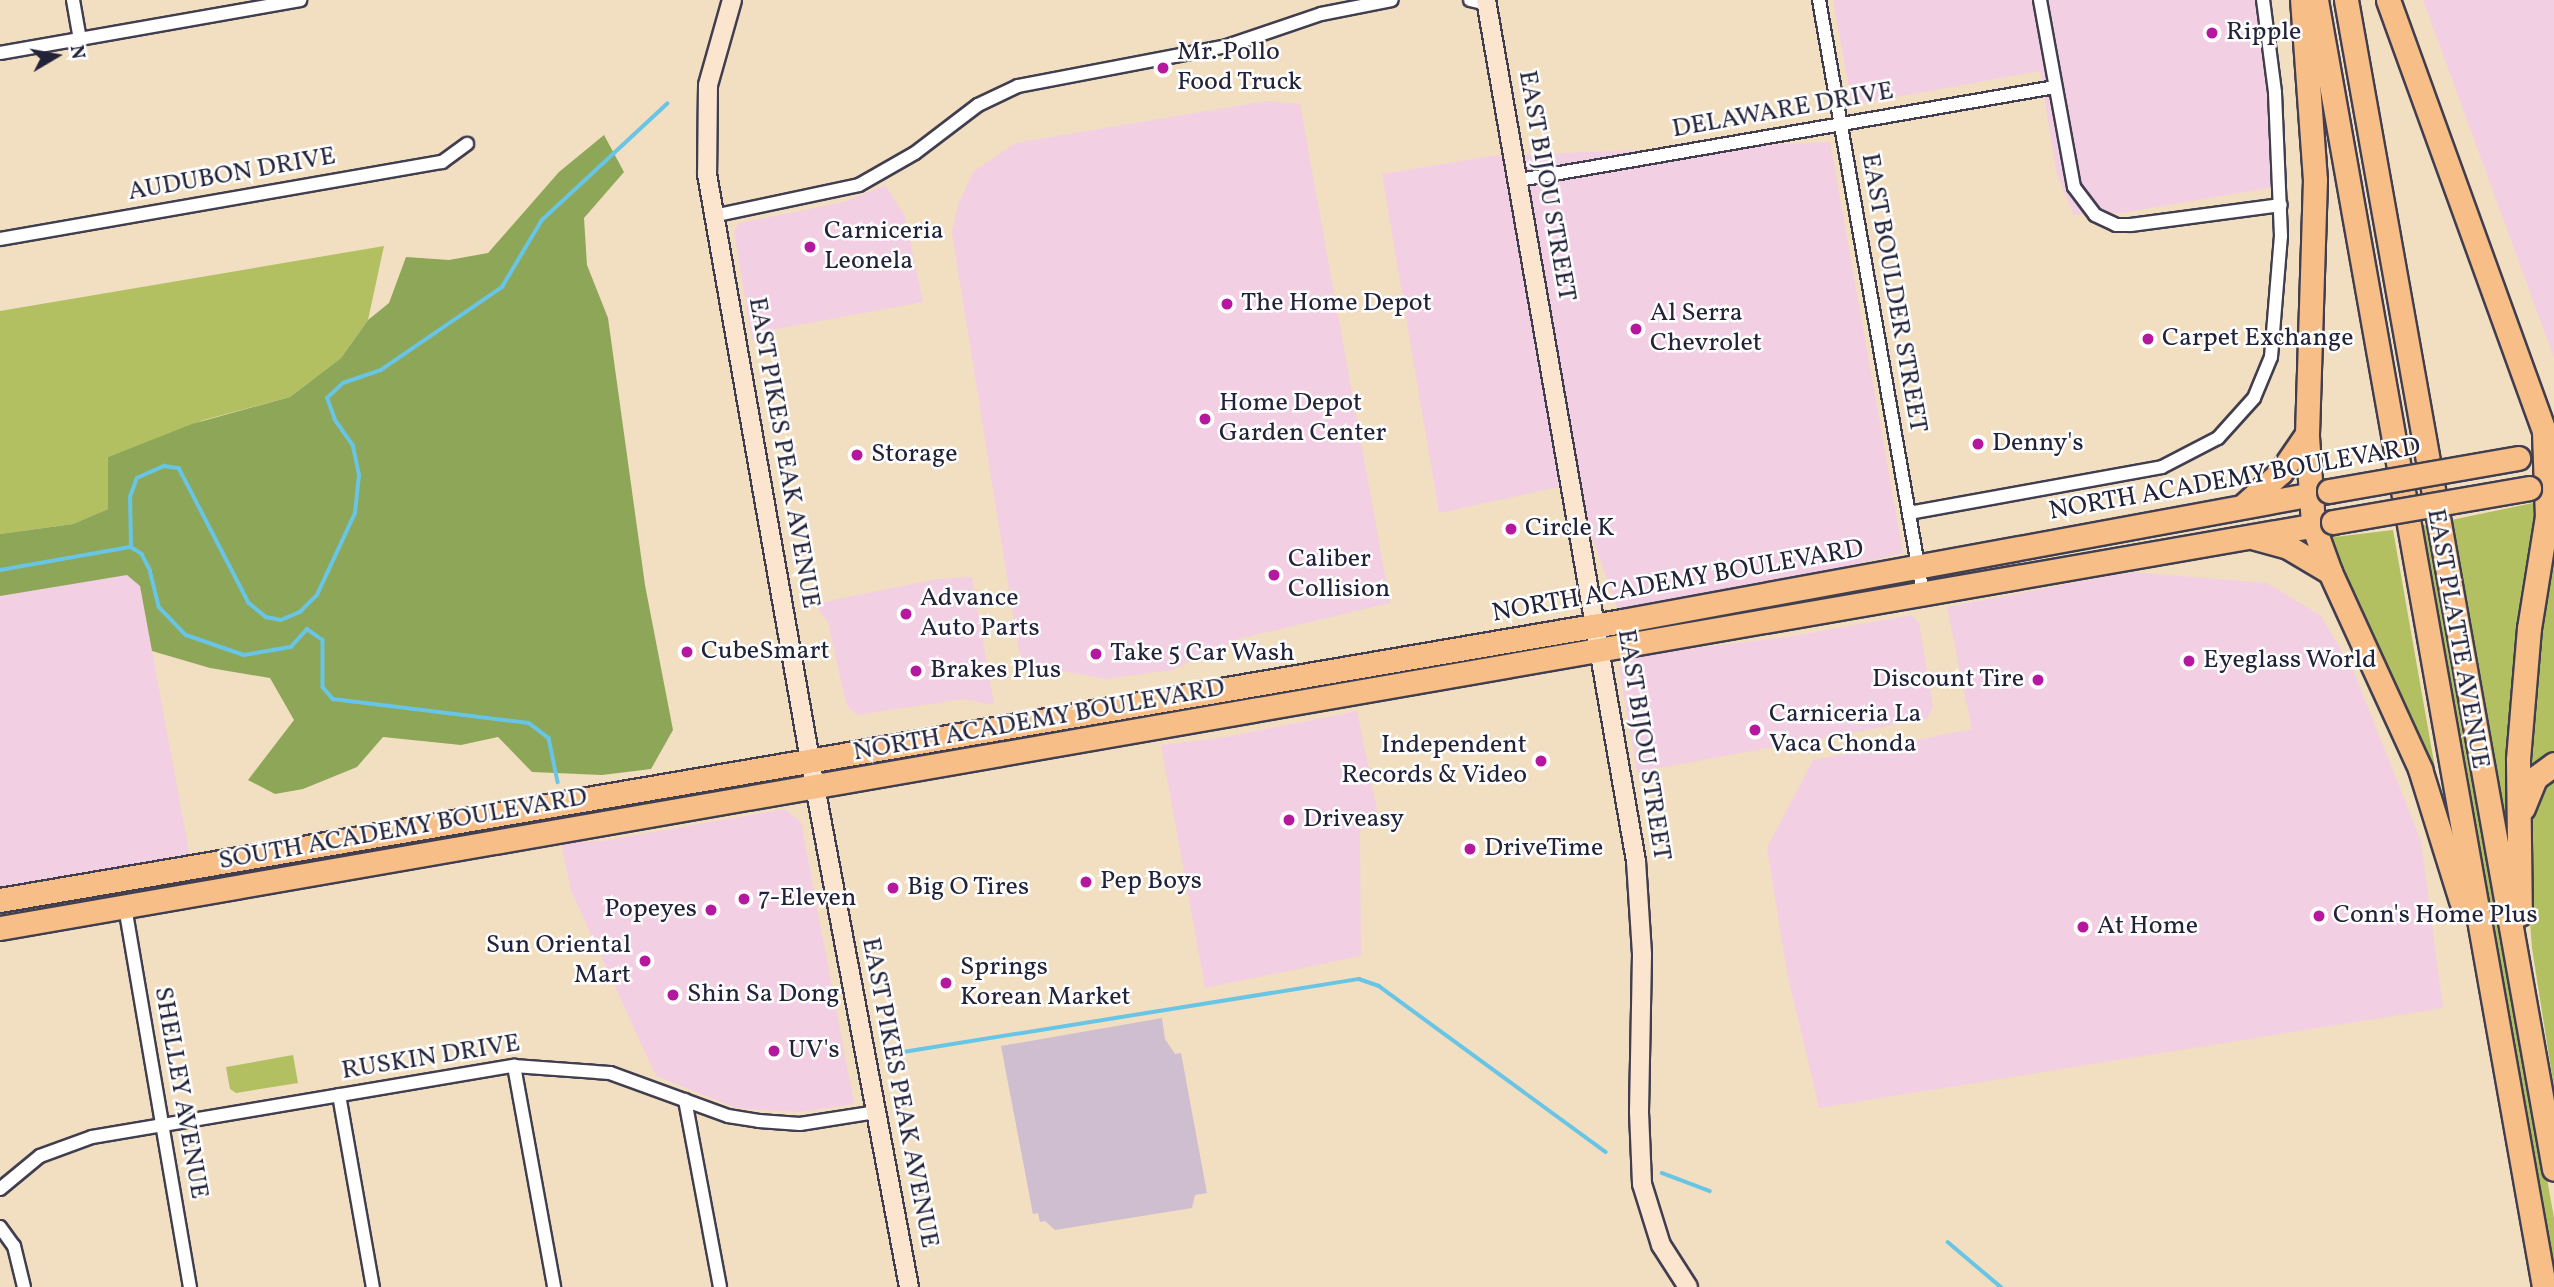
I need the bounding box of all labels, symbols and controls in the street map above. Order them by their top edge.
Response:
place label: Ripple [2226,17,2301,49]
north arrow [21,21,91,91]
marker: Ripple [2204,25,2220,41]
place label: Mr. Pollo Food Truck [1177,37,1303,98]
text: N [63,43,91,61]
marker: Mr. Pollo Food Truck [1155,60,1171,76]
street label: EAST BIJOU STREET [1510,68,1582,304]
street label: DELAWARE DRIVE [1670,76,1896,146]
street label: AUDUBON DRIVE [126,141,338,209]
street label: EAST BOULDER STREET [1853,151,1933,435]
place label: Carniceria Leonela [824,216,944,278]
marker: Carniceria Leonela [802,239,818,255]
place label: The Home Depot [1241,288,1432,320]
street label: EAST PIKES PEAK AVENUE [740,294,826,612]
marker: The Home Depot [1219,296,1235,312]
place label: Al Serra Chevrolet [1650,298,1762,360]
marker: Al Serra Chevrolet [1628,321,1644,337]
place label: Carpet Exchange [2162,323,2354,355]
marker: Carpet Exchange [2140,331,2156,347]
place label: Home Depot Garden Center [1219,388,1386,450]
marker: Home Depot Garden Center [1197,411,1213,427]
place label: Denny's [1992,428,2084,460]
street label: NORTH ACADEMY BOULEVARD [2046,432,2424,528]
marker: Denny's [1970,436,1986,452]
place label: Storage [871,439,958,471]
marker: Storage [849,447,865,463]
street label: EAST PLATTE AVENUE [2419,506,2495,772]
place label: Circle K [1525,513,1615,545]
marker: Circle K [1503,521,1519,537]
street label: NORTH ACADEMY BOULEVARD [1489,534,1867,630]
place label: Caliber Collision [1288,544,1390,606]
marker: Caliber Collision [1266,567,1282,583]
place label: Advance Auto Parts [920,583,1040,644]
marker: Advance Auto Parts [898,606,914,622]
street label: EAST BIJOU STREET [1609,627,1677,863]
place label: CubeSmart [701,636,830,668]
place label: Take 5 Car Wash [1110,638,1295,670]
marker: CubeSmart [679,644,695,660]
place label: Eyeglass World [2203,645,2377,677]
marker: Take 5 Car Wash [1088,646,1104,662]
marker: Eyeglass World [2181,653,2197,669]
place label: Brakes Plus [930,655,1061,687]
marker: Brakes Plus [908,663,924,679]
place label: Discount Tire [1871,664,2024,696]
marker: Discount Tire [2030,672,2046,688]
street label: NORTH ACADEMY BOULEVARD [850,673,1228,769]
place label: Carniceria La Vaca Chonda [1769,699,1921,760]
marker: Carniceria La Vaca Chonda [1747,722,1763,738]
place label: Independent Records & Video [1340,730,1527,792]
marker: Independent Records & Video [1533,753,1549,769]
street label: SOUTH ACADEMY BOULEVARD [216,782,590,878]
place label: Driveasy [1303,804,1404,836]
marker: Driveasy [1281,812,1297,828]
place label: DriveTime [1484,833,1603,865]
marker: DriveTime [1462,841,1478,857]
place label: Pep Boys [1100,866,1202,898]
place label: Big O Tires [907,872,1030,904]
marker: Pep Boys [1078,874,1094,890]
marker: Big O Tires [885,880,901,896]
place label: 7-Eleven [758,883,856,915]
marker: 7-Eleven [736,891,752,907]
place label: Popeyes [604,894,697,926]
place label: Conn's Home Plus [2333,900,2538,932]
marker: Popeyes [703,902,719,918]
marker: Conn's Home Plus [2311,908,2327,924]
place label: At Home [2097,911,2198,943]
marker: At Home [2075,919,2091,935]
place label: Sun Oriental Mart [486,930,631,992]
street label: EAST PIKES PEAK AVENUE [853,935,945,1251]
place label: Springs Korean Market [960,952,1131,1014]
marker: Sun Oriental Mart [637,953,653,969]
marker: Springs Korean Market [938,975,954,991]
place label: Shin Sa Dong [687,979,840,1011]
street label: SHELLEY AVENUE [146,984,214,1202]
marker: Shin Sa Dong [665,987,681,1003]
street label: RUSKIN DRIVE [339,1028,523,1088]
place label: UV's [788,1035,840,1067]
marker: UV's [766,1043,782,1059]

